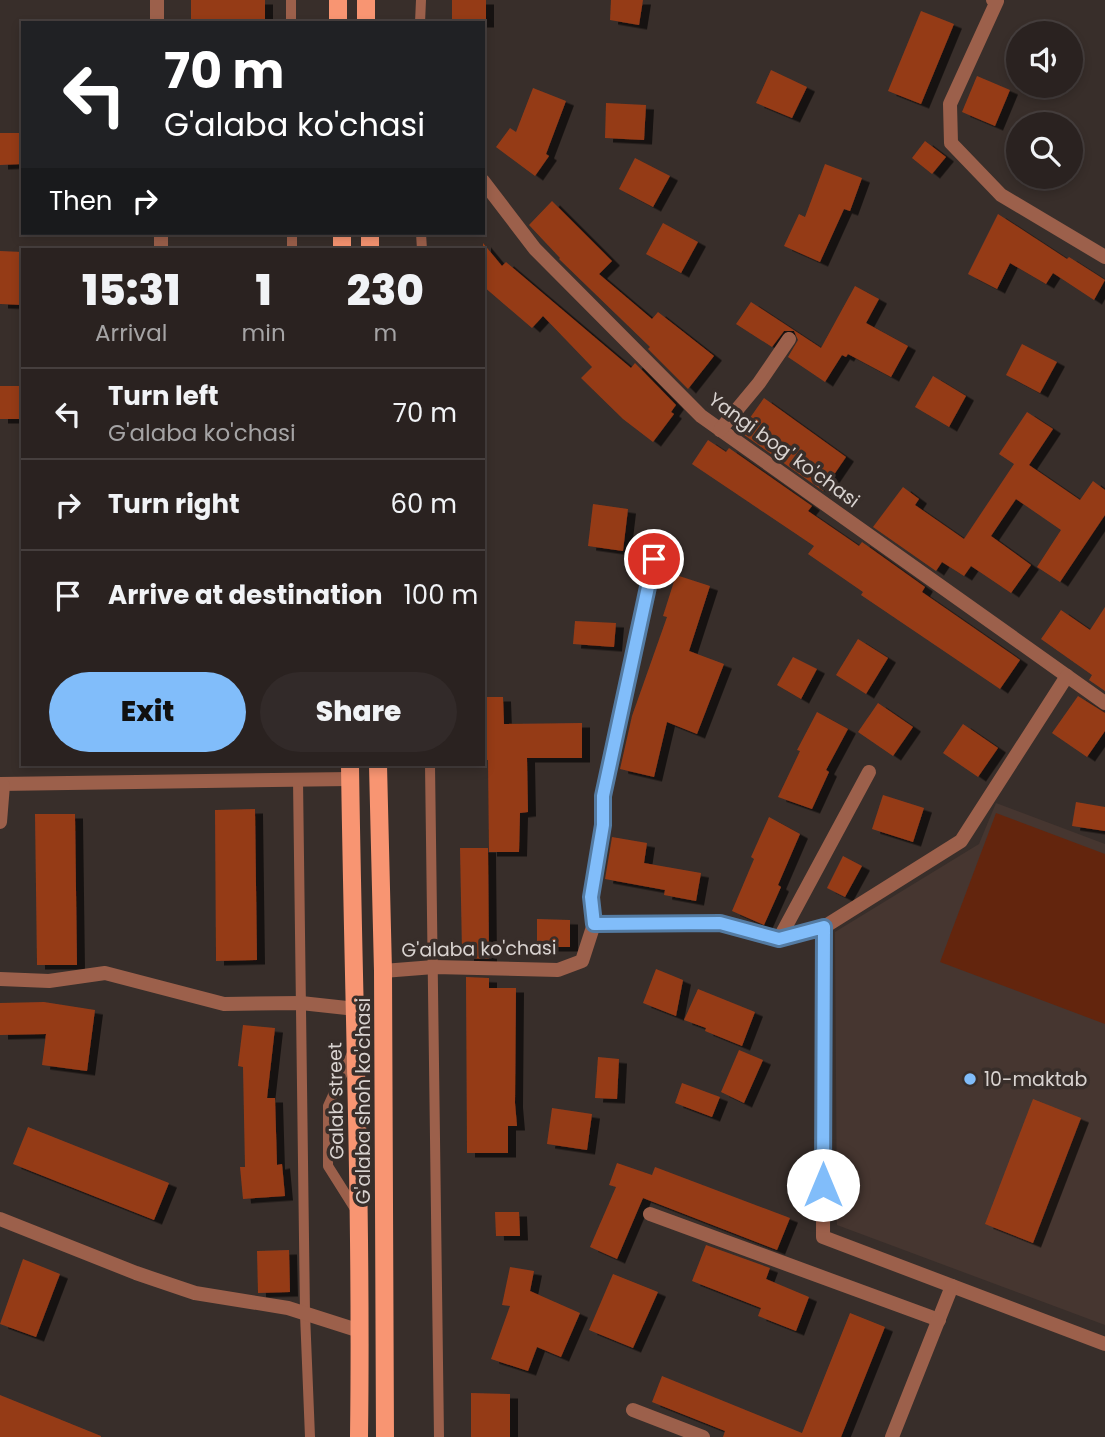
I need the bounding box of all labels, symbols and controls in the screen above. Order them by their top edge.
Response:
map controls [1006,21,1083,189]
button: sound [1006,21,1083,98]
text: 70 m [164,37,284,105]
icon: left [49,49,140,140]
text: G'alaba ko'chasi [164,102,425,147]
button: search [1006,112,1083,189]
icon: right [126,182,164,220]
text: Then [49,183,112,219]
text: 15:31 [82,261,180,320]
text: 1 [255,261,272,320]
text: 230 [347,261,424,320]
text: Arrival [95,317,167,349]
text: min [242,317,286,349]
text: m [373,317,397,349]
text: Turn left [108,378,219,414]
street label: Yangi bog' ko'chasi [703,386,865,514]
icon: left [49,395,87,433]
text: 70 m [393,395,457,431]
text: G'alaba ko'chasi [108,417,296,449]
icon: right [49,486,87,524]
text: Turn right [108,486,240,522]
text: 60 m [390,486,457,522]
pin [624,529,684,589]
icon: arrive [635,540,673,578]
icon: arrive [49,577,87,615]
text: Arrive at destination [108,577,383,613]
text: 100 m [404,577,478,613]
button: Exit [49,672,246,752]
button: Share [260,672,457,752]
street label: G'alaba ko'chasi [401,934,557,964]
street label: G'alaba shoh ko'chasi [350,998,377,1204]
street label: Galab street [321,1042,351,1160]
place label: 10-maktab [984,1066,1087,1093]
marker: 10-maktab [962,1071,978,1087]
position arrow [786,1148,860,1222]

